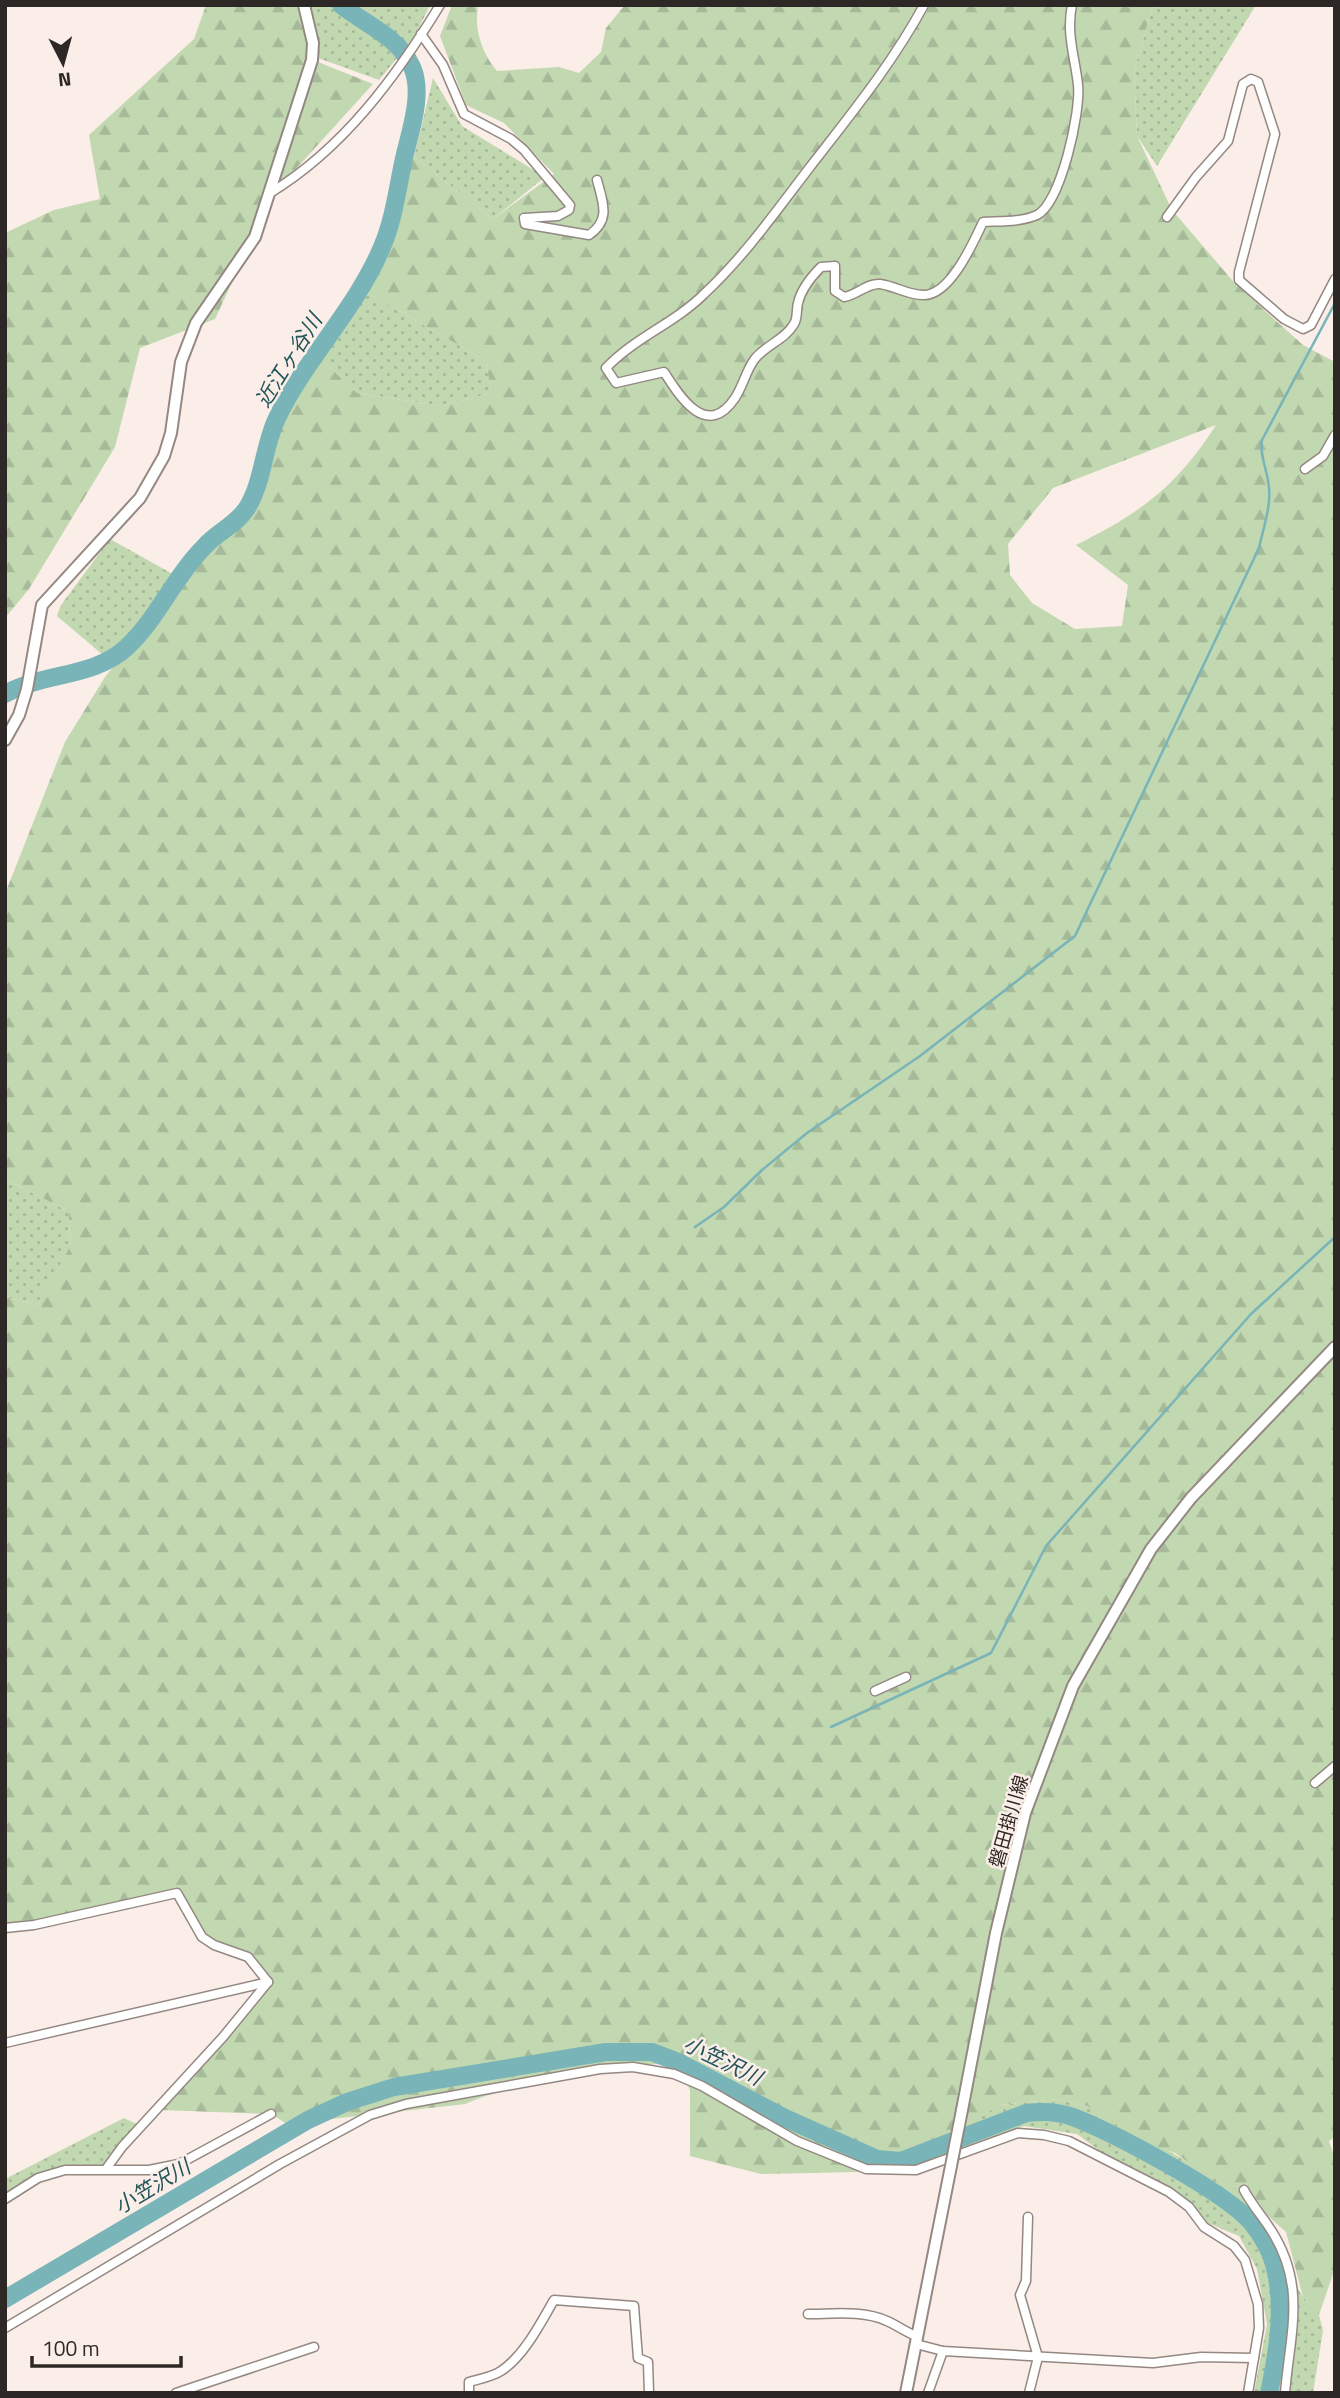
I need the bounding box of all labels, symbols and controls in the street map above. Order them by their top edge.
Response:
north arrow [28,28,98,98]
text: N [57,65,73,96]
water label: 近江ヶ谷川 [247,305,330,413]
street label: 磐田掛川線 [981,1771,1035,1871]
water label: 小笠沢川 [678,2027,770,2094]
water label: 小笠沢川 [108,2150,198,2221]
scale bar [32,2324,180,2368]
text: 100 m [42,2332,99,2364]

